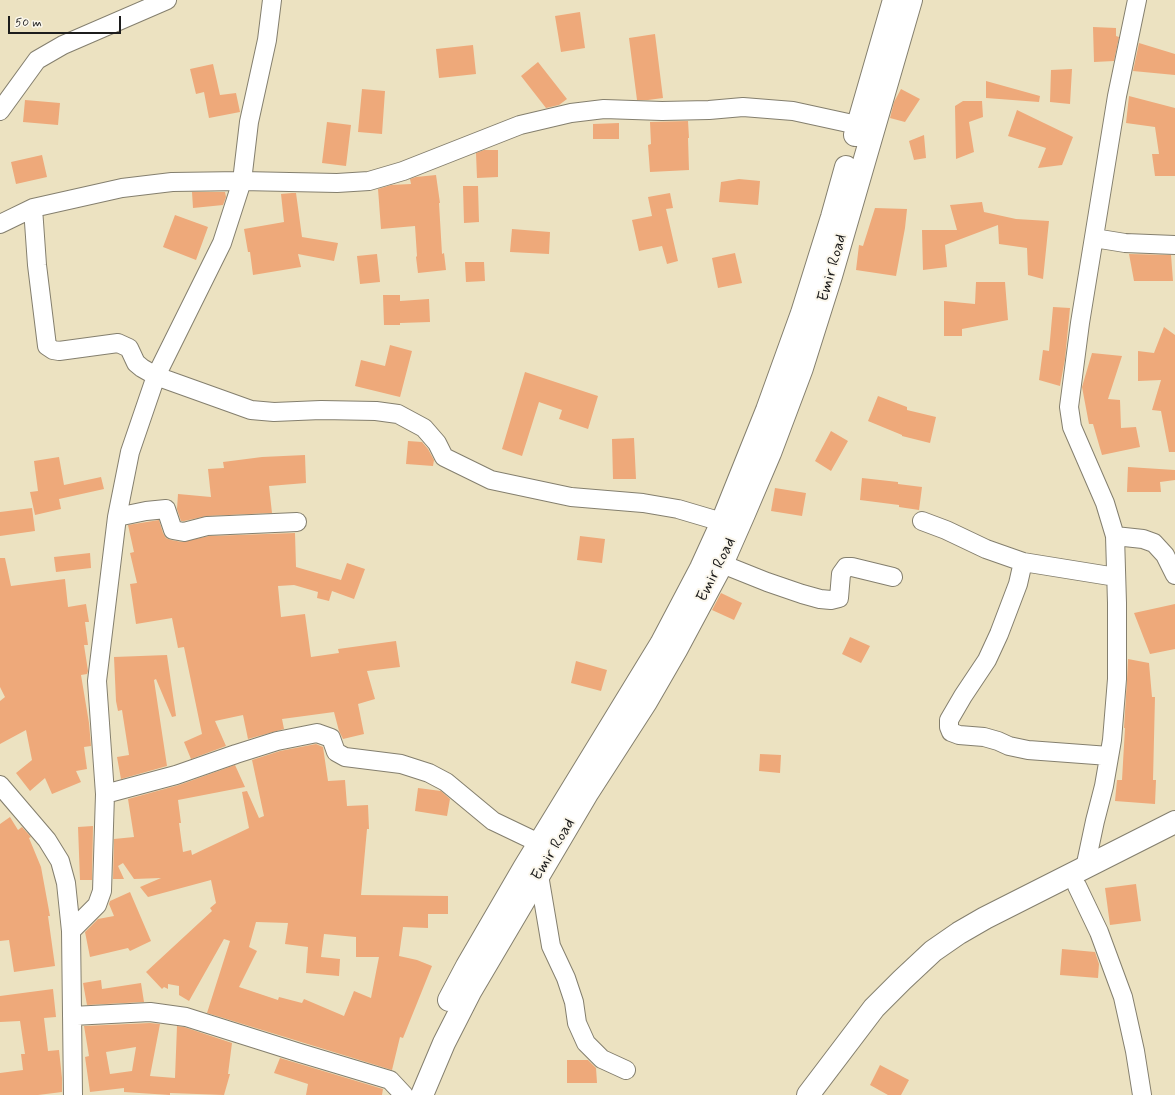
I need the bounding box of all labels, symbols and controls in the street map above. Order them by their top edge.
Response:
scale bar [10,8,123,34]
text: 50 m [15,15,42,31]
street label: Emir Road [814,232,852,304]
street label: Emir Road [693,535,741,605]
street label: Emir Road [528,815,580,885]

